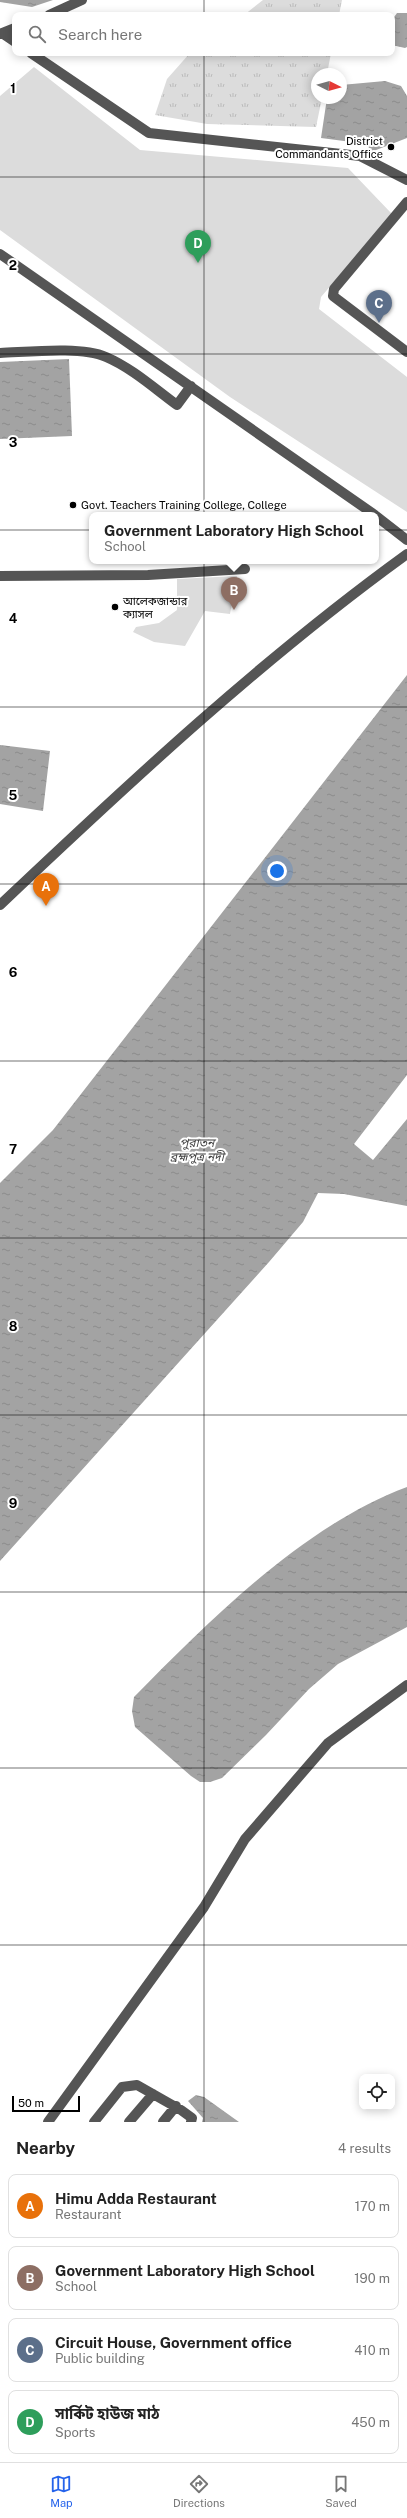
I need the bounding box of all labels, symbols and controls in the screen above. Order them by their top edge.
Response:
search box [12,12,395,56]
icon: search [26,23,48,45]
text: Search here [58,26,142,43]
north arrow [311,68,347,104]
text: 1 [10,81,16,96]
place label: District Commandants Office [275,135,383,160]
marker: District Commandants Office [386,142,396,152]
pin: D [185,230,211,263]
text: 2 [9,258,17,273]
pin: C [366,290,392,323]
text: 3 [9,435,18,450]
place label: Govt. Teachers Training College, College [81,499,287,511]
marker: Govt. Teachers Training College, College [68,500,78,510]
popup [89,512,379,564]
text: Government Laboratory High School [104,522,364,539]
text: School [104,539,146,554]
pin: B [221,577,247,610]
place label: আলেকজান্ডার ক্যাসল [122,595,188,620]
marker: আলেকজান্ডার ক্যাসল [110,602,120,612]
text: 4 [9,611,18,626]
text: 5 [9,788,18,803]
your location [267,861,287,881]
pin: A [33,873,59,906]
text: 6 [9,965,18,980]
water label: পুরাতন ব্রহ্মপুত্র নদী [170,1136,227,1164]
text: 7 [9,1142,17,1157]
text: 8 [9,1319,18,1334]
text: 9 [9,1496,17,1511]
map controls [359,2074,395,2110]
button: locate [359,2074,395,2110]
scale bar [12,2094,80,2113]
text: 50 m [18,2097,44,2109]
text: Nearby [16,2138,75,2158]
text: 4 results [338,2141,391,2156]
text: Himu Adda Restaurant [55,2190,217,2207]
text: A [25,2199,35,2214]
text: 170 m [355,2199,390,2214]
text: Restaurant [55,2207,121,2222]
text: Government Laboratory High School [55,2262,315,2279]
text: B [26,2271,34,2286]
text: 190 m [354,2271,390,2286]
text: School [55,2279,97,2294]
text: Circuit House, Government office [55,2334,292,2351]
text: C [25,2343,35,2358]
text: 410 m [354,2343,390,2358]
text: Public building [55,2351,145,2366]
text: সার্কিট হাউজ মাঠ [55,2405,159,2422]
text: D [25,2415,35,2430]
text: 450 m [351,2415,390,2430]
text: Sports [55,2425,95,2440]
tab: Map [50,2473,73,2509]
tab: Directions [173,2473,225,2509]
tab: Saved [325,2473,357,2509]

